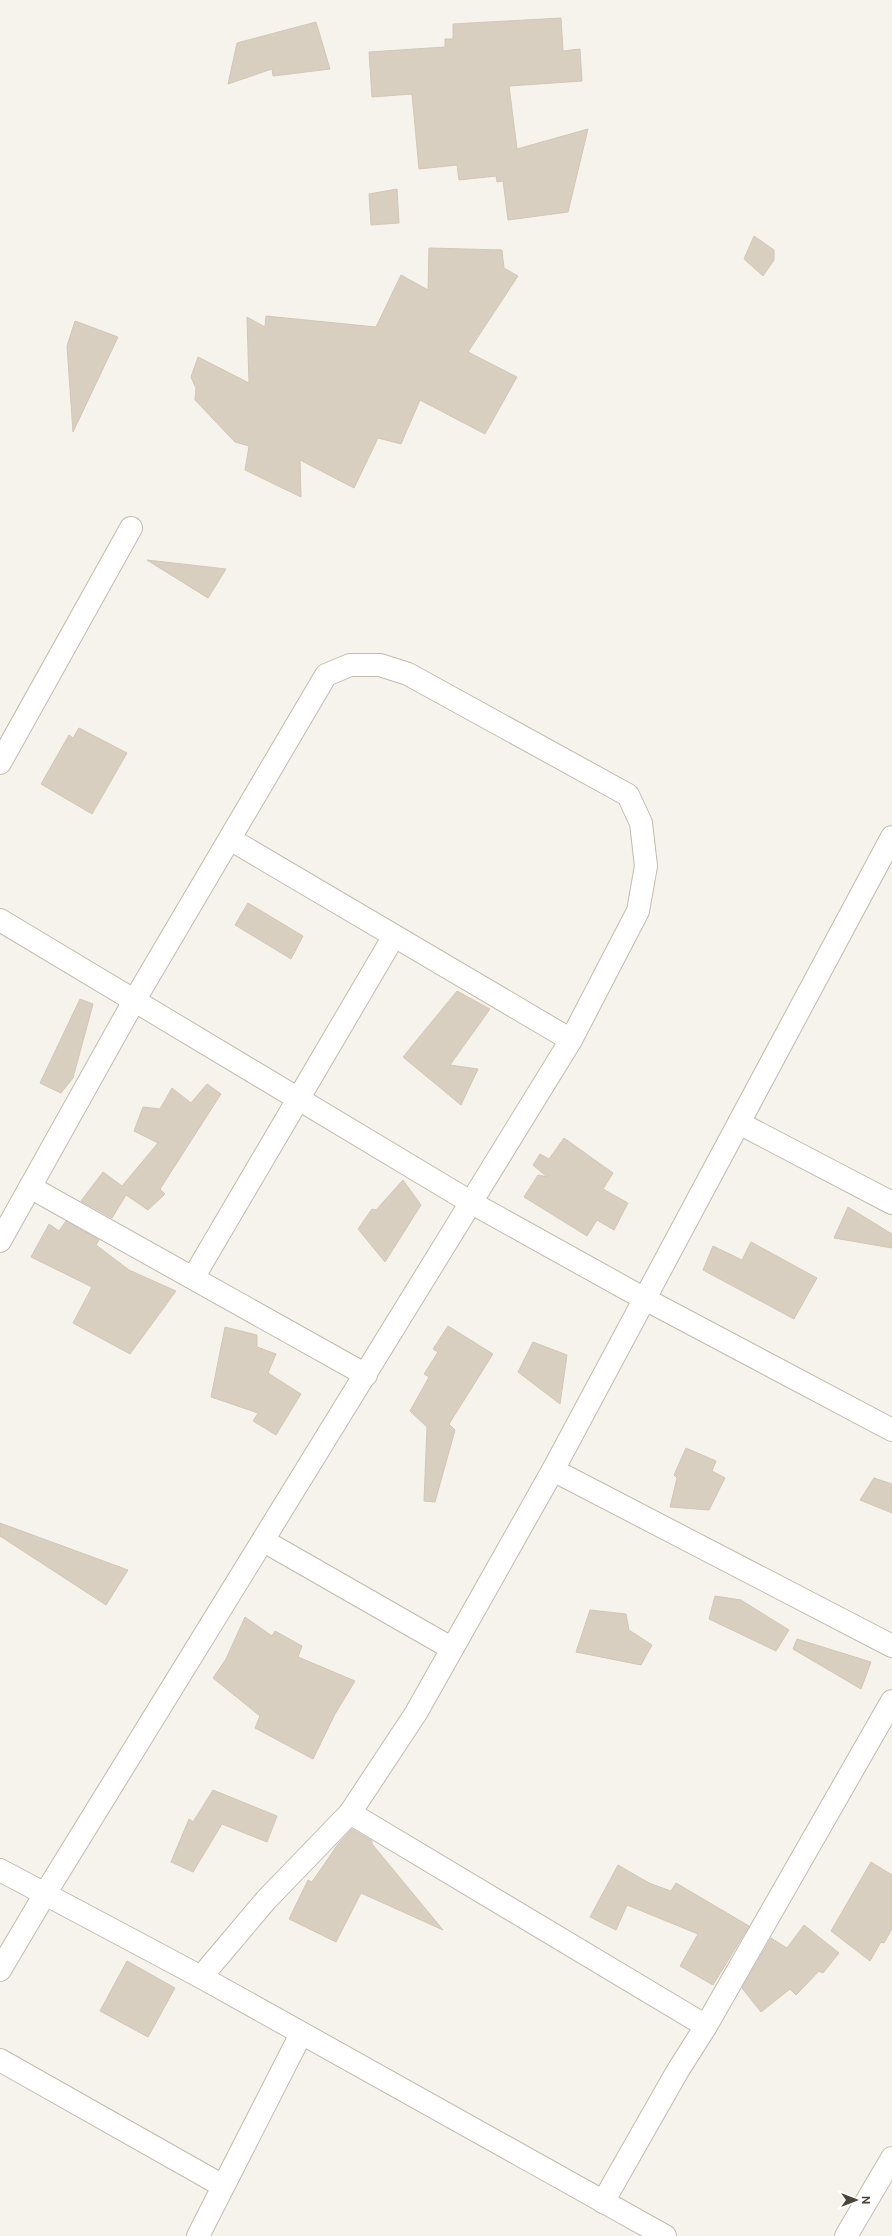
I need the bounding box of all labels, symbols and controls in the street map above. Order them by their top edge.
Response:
north arrow [836,2180,876,2220]
text: N [860,2196,872,2204]

